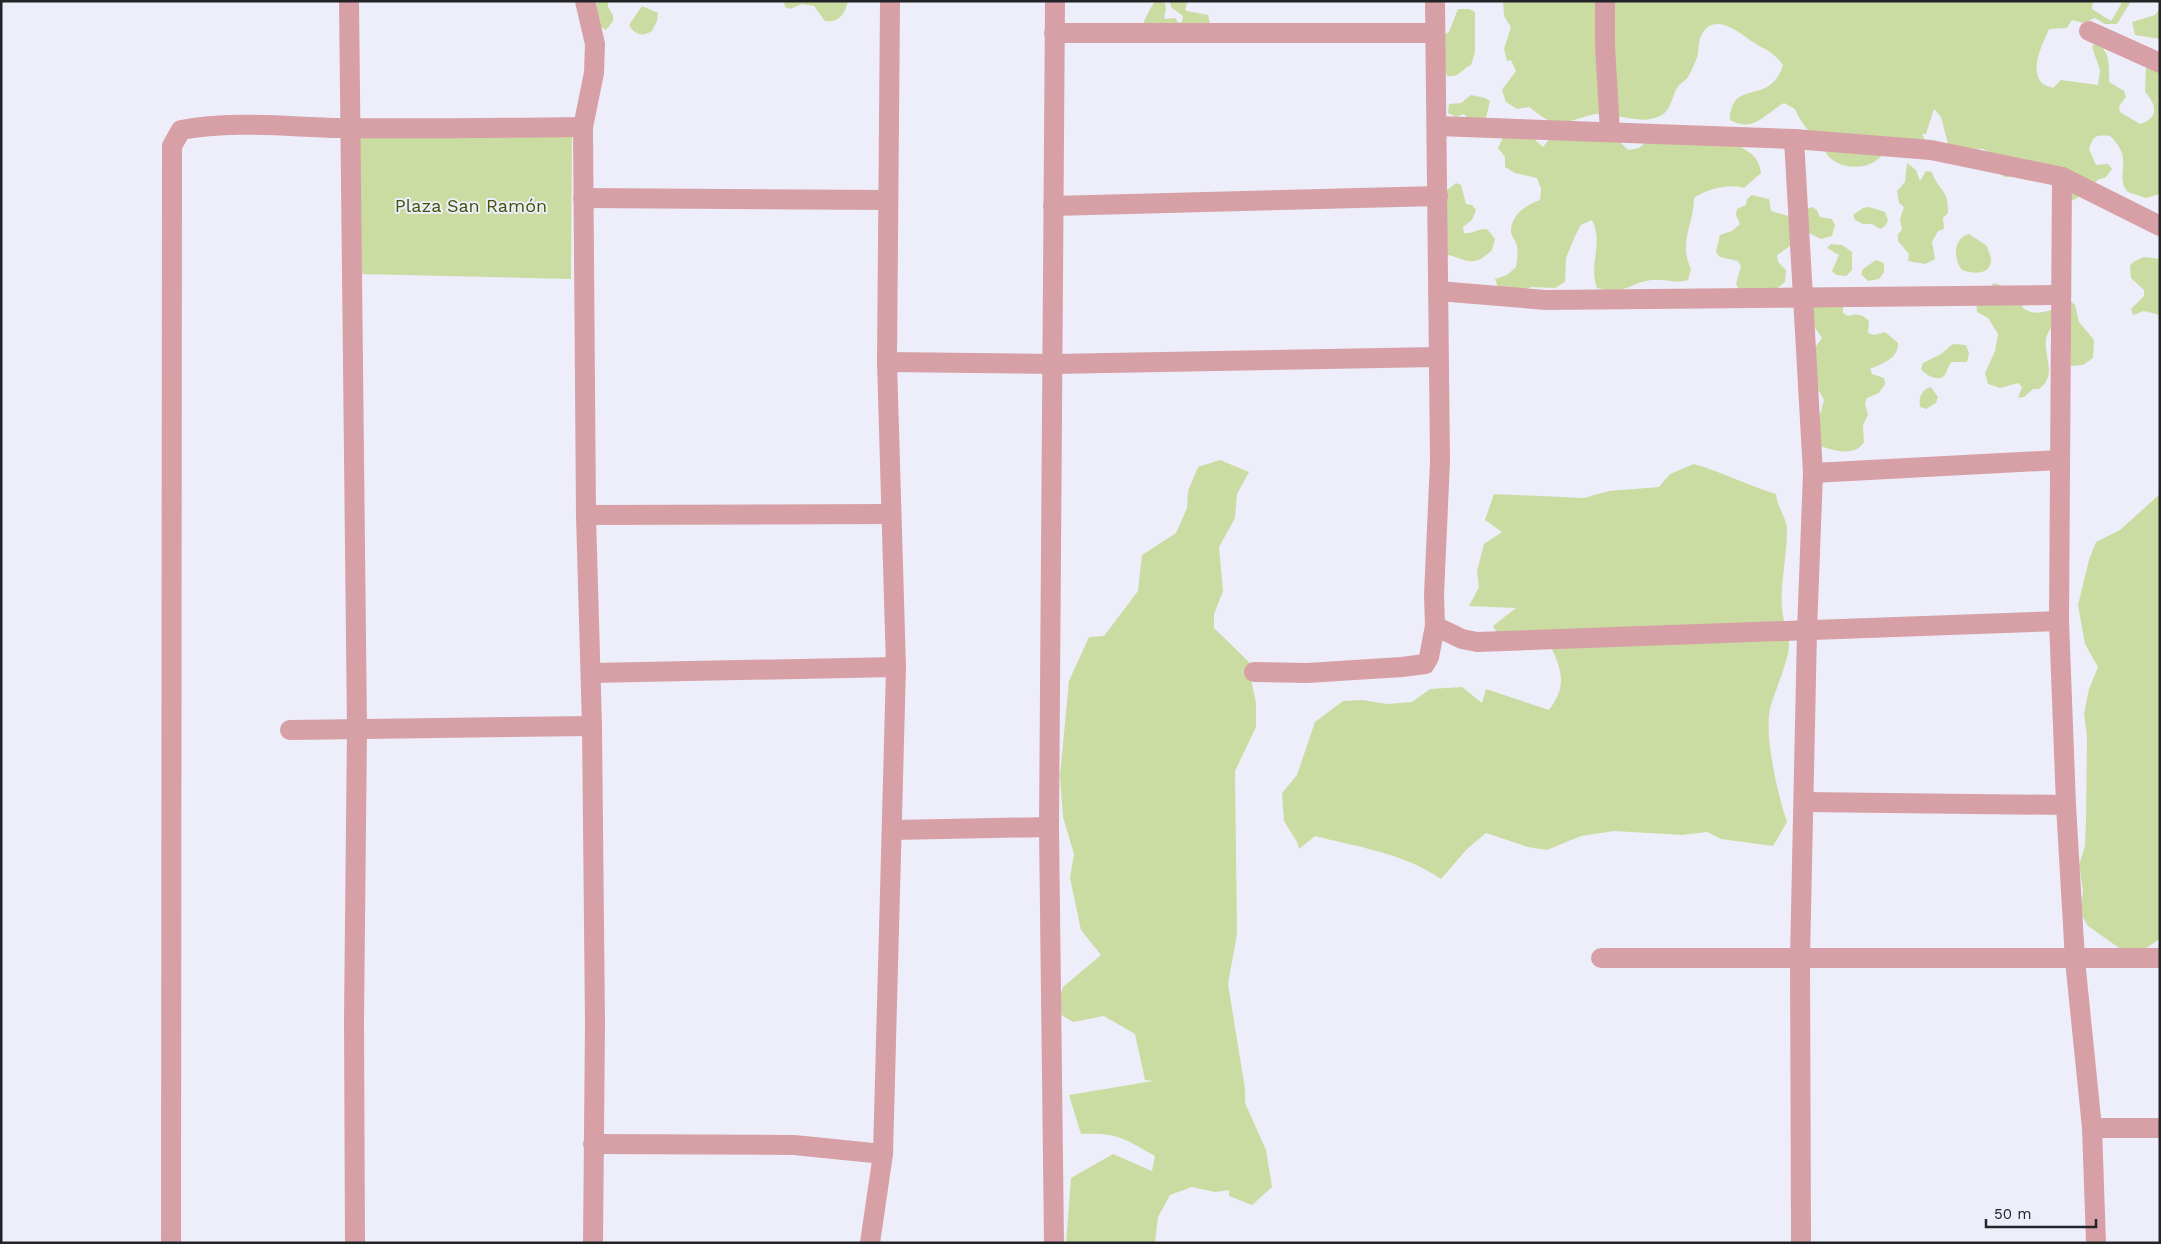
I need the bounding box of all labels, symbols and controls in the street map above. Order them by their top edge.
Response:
park label: Plaza San Ramón [395,195,547,216]
scale bar [1986,1196,2096,1228]
text: 50 m [1994,1205,2031,1223]

